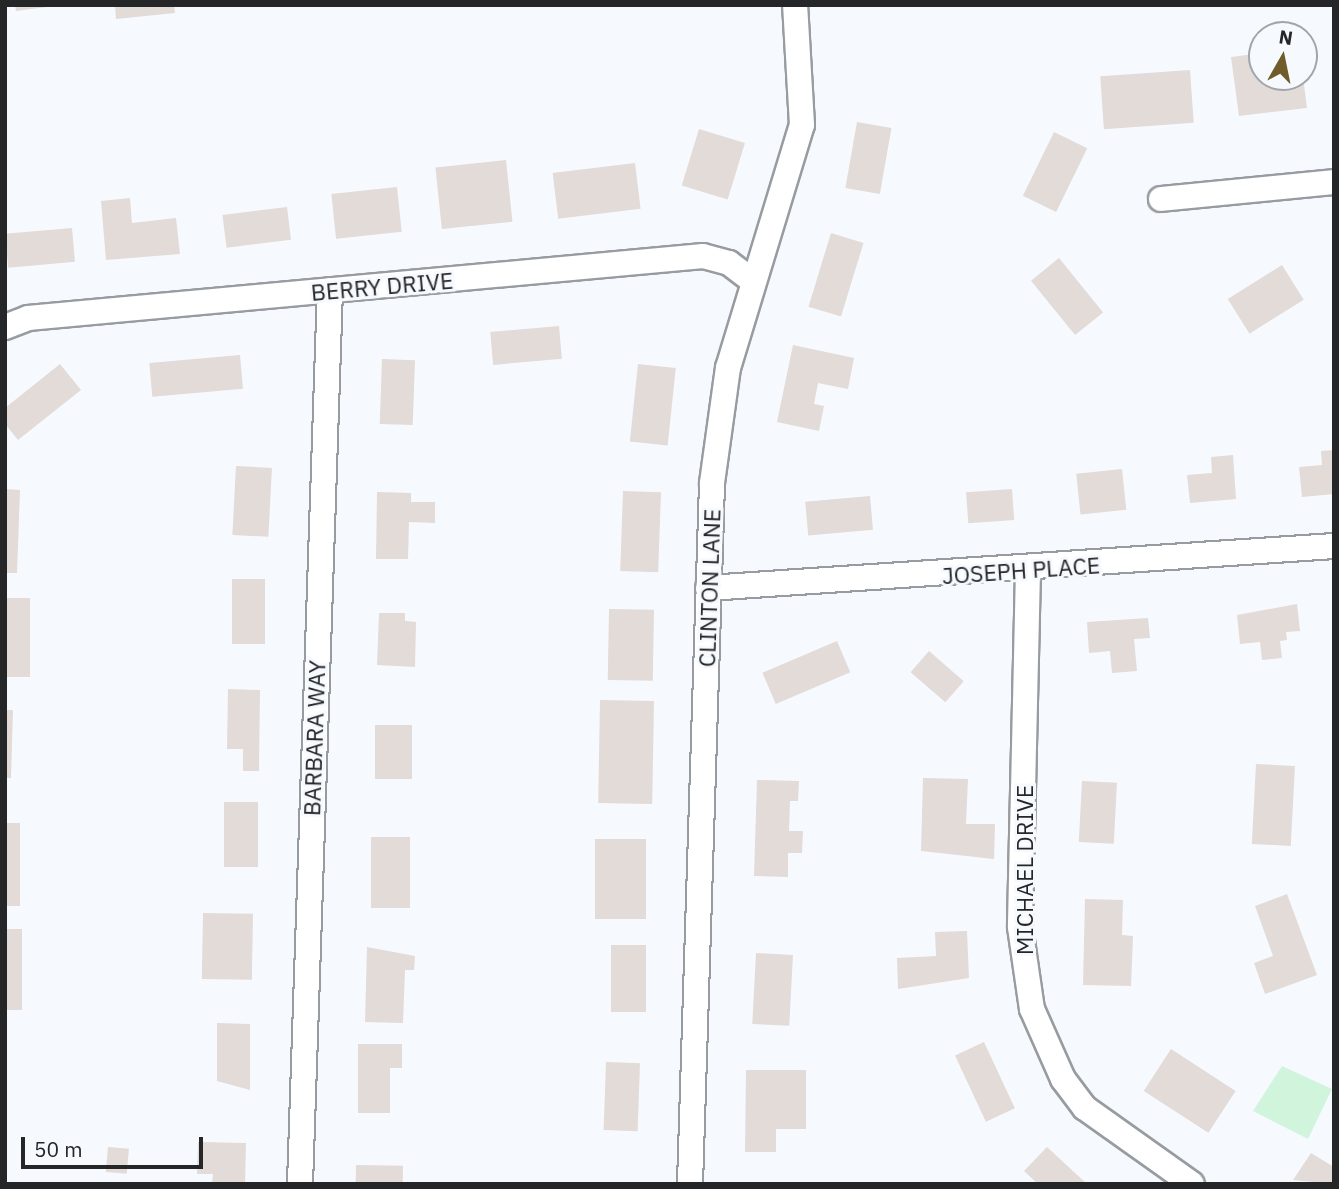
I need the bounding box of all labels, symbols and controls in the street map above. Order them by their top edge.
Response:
north arrow [1248,21,1318,91]
text: N [1277,24,1295,50]
street label: BERRY DRIVE [310,266,454,306]
street label: CLINTON LANE [692,508,726,668]
street label: JOSEPH PLACE [941,551,1101,589]
street label: BARBARA WAY [297,659,331,817]
street label: MICHAEL DRIVE [1010,785,1038,955]
scale bar [24,1122,206,1166]
text: 50 m [34,1135,83,1163]

